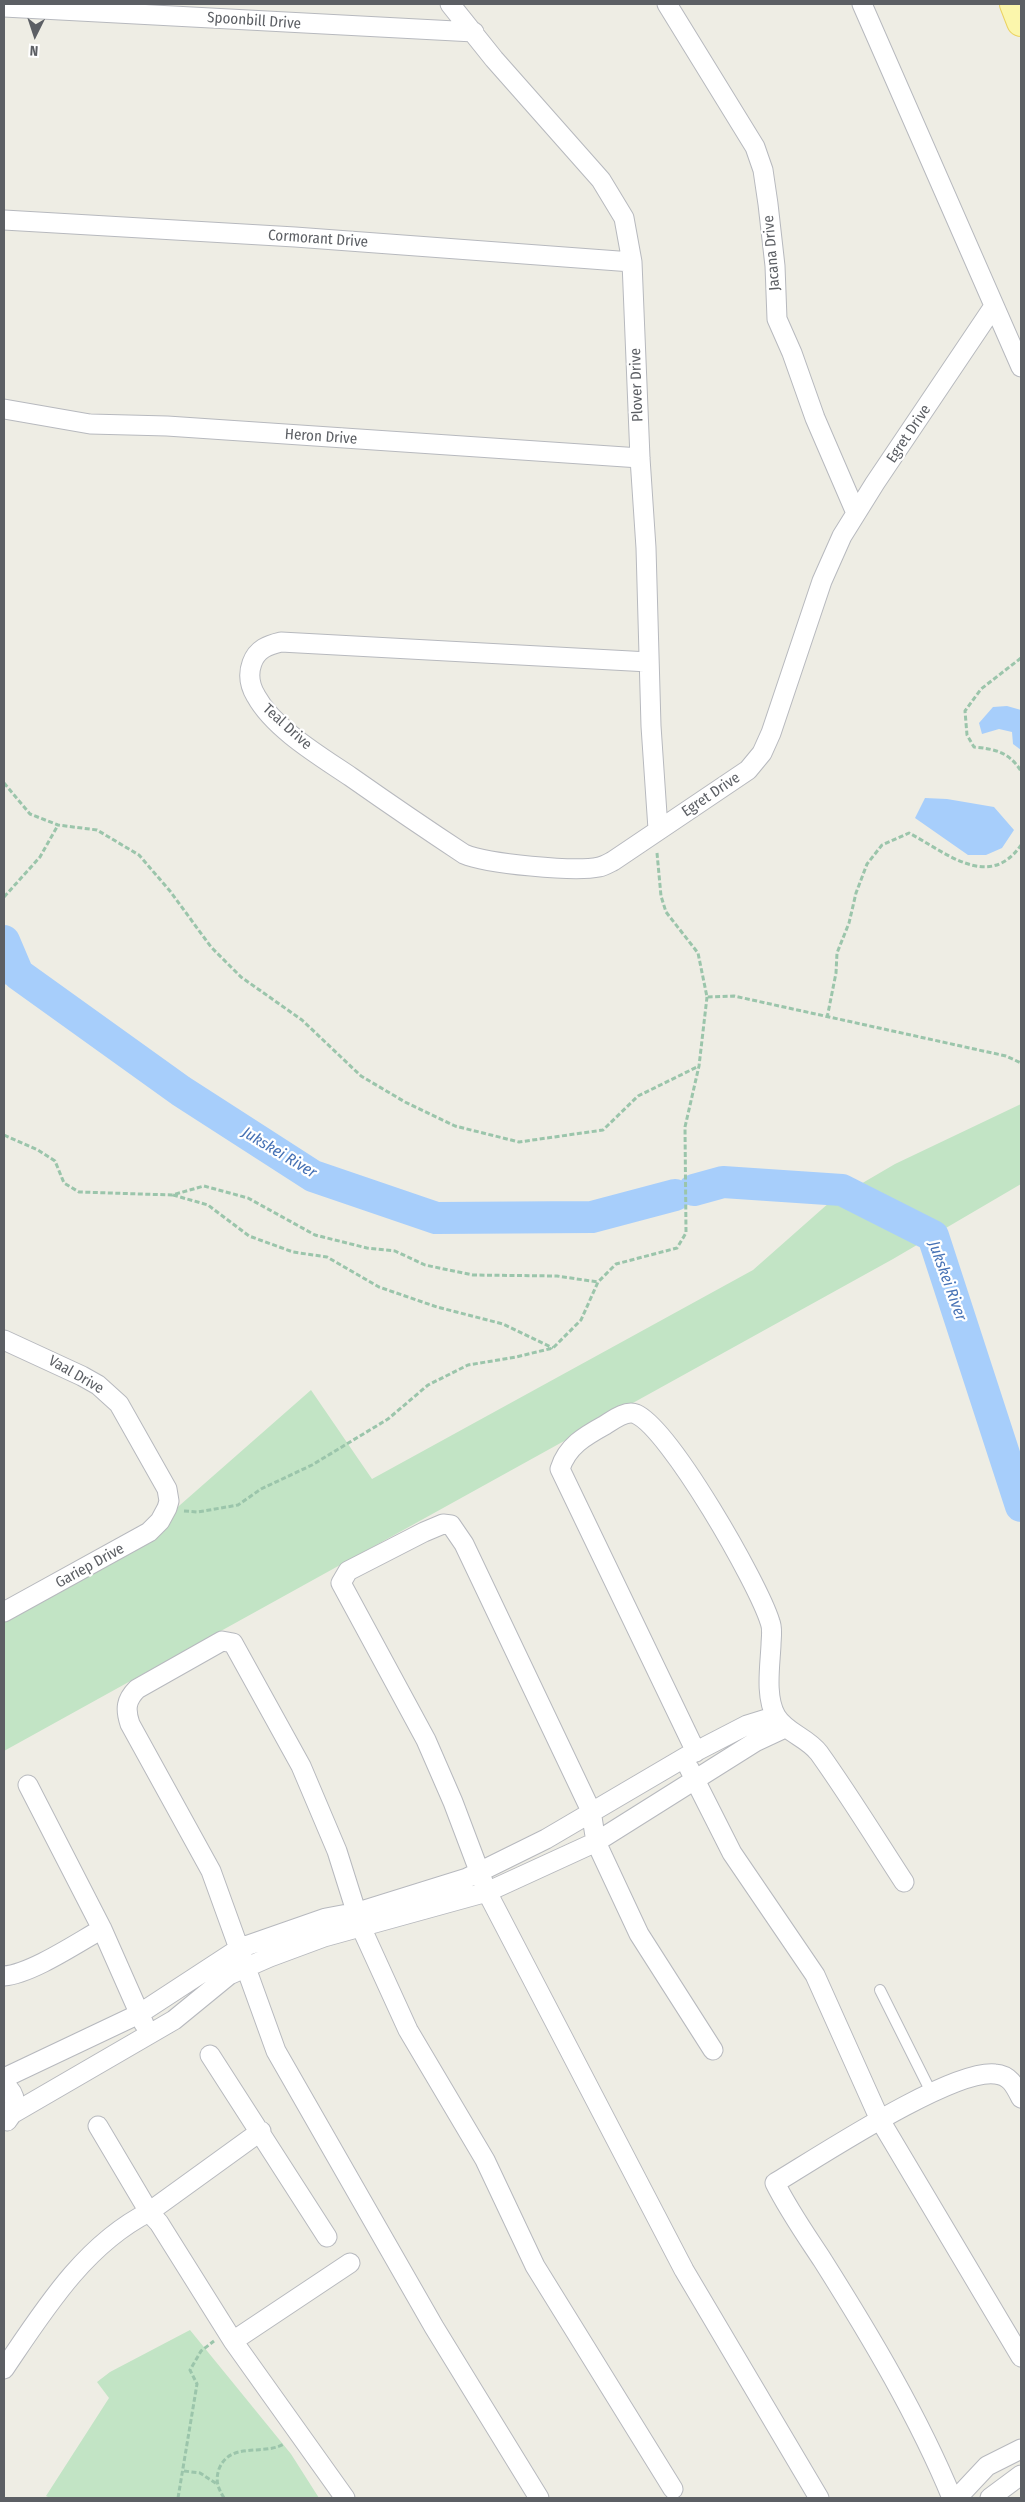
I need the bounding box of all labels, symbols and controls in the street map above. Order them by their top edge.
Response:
street label: Spoonbill Drive [206,9,302,33]
north arrow [10,10,60,60]
text: N [29,42,39,59]
street label: Jacana Drive [760,215,784,291]
street label: Cormorant Drive [267,227,369,251]
street label: Plover Drive [627,348,647,422]
street label: Egret Drive [883,402,935,466]
street label: Heron Drive [284,425,358,449]
street label: Teal Drive [259,700,315,754]
street label: Egret Drive [679,769,743,821]
water label: Jukskei River [238,1123,320,1183]
water label: Jukskei River [924,1239,970,1323]
street label: Vaal Drive [45,1352,107,1398]
street label: Gariep Drive [53,1540,127,1592]

